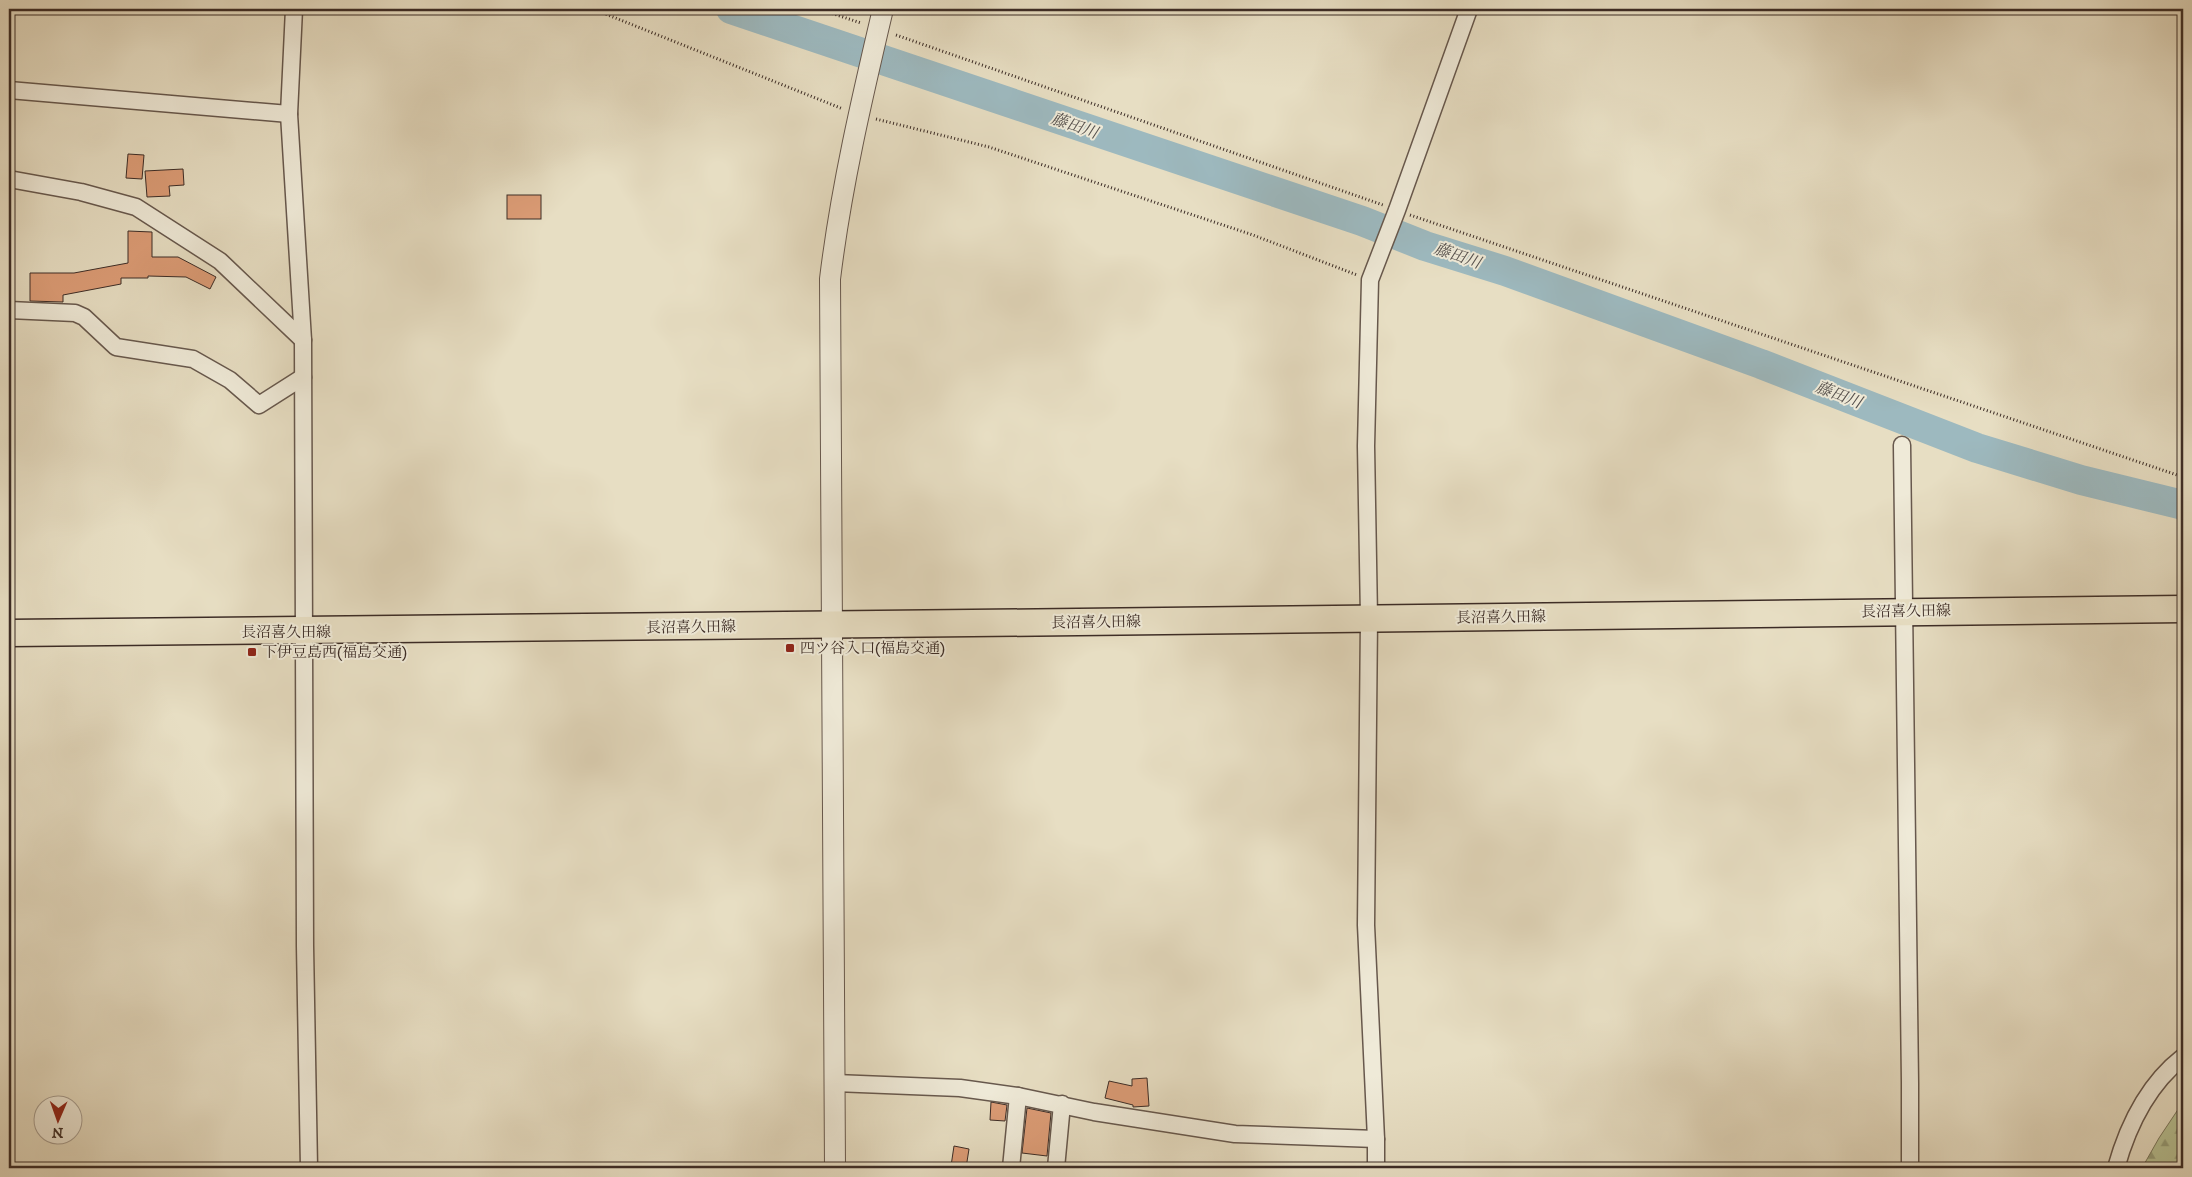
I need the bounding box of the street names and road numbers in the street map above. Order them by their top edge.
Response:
street label: 長沼喜久田線 [1861,601,1951,622]
street label: 長沼喜久田線 [1456,607,1546,628]
street label: 長沼喜久田線 [1051,612,1141,633]
street label: 長沼喜久田線 [646,617,736,638]
street label: 長沼喜久田線 [241,623,331,642]

